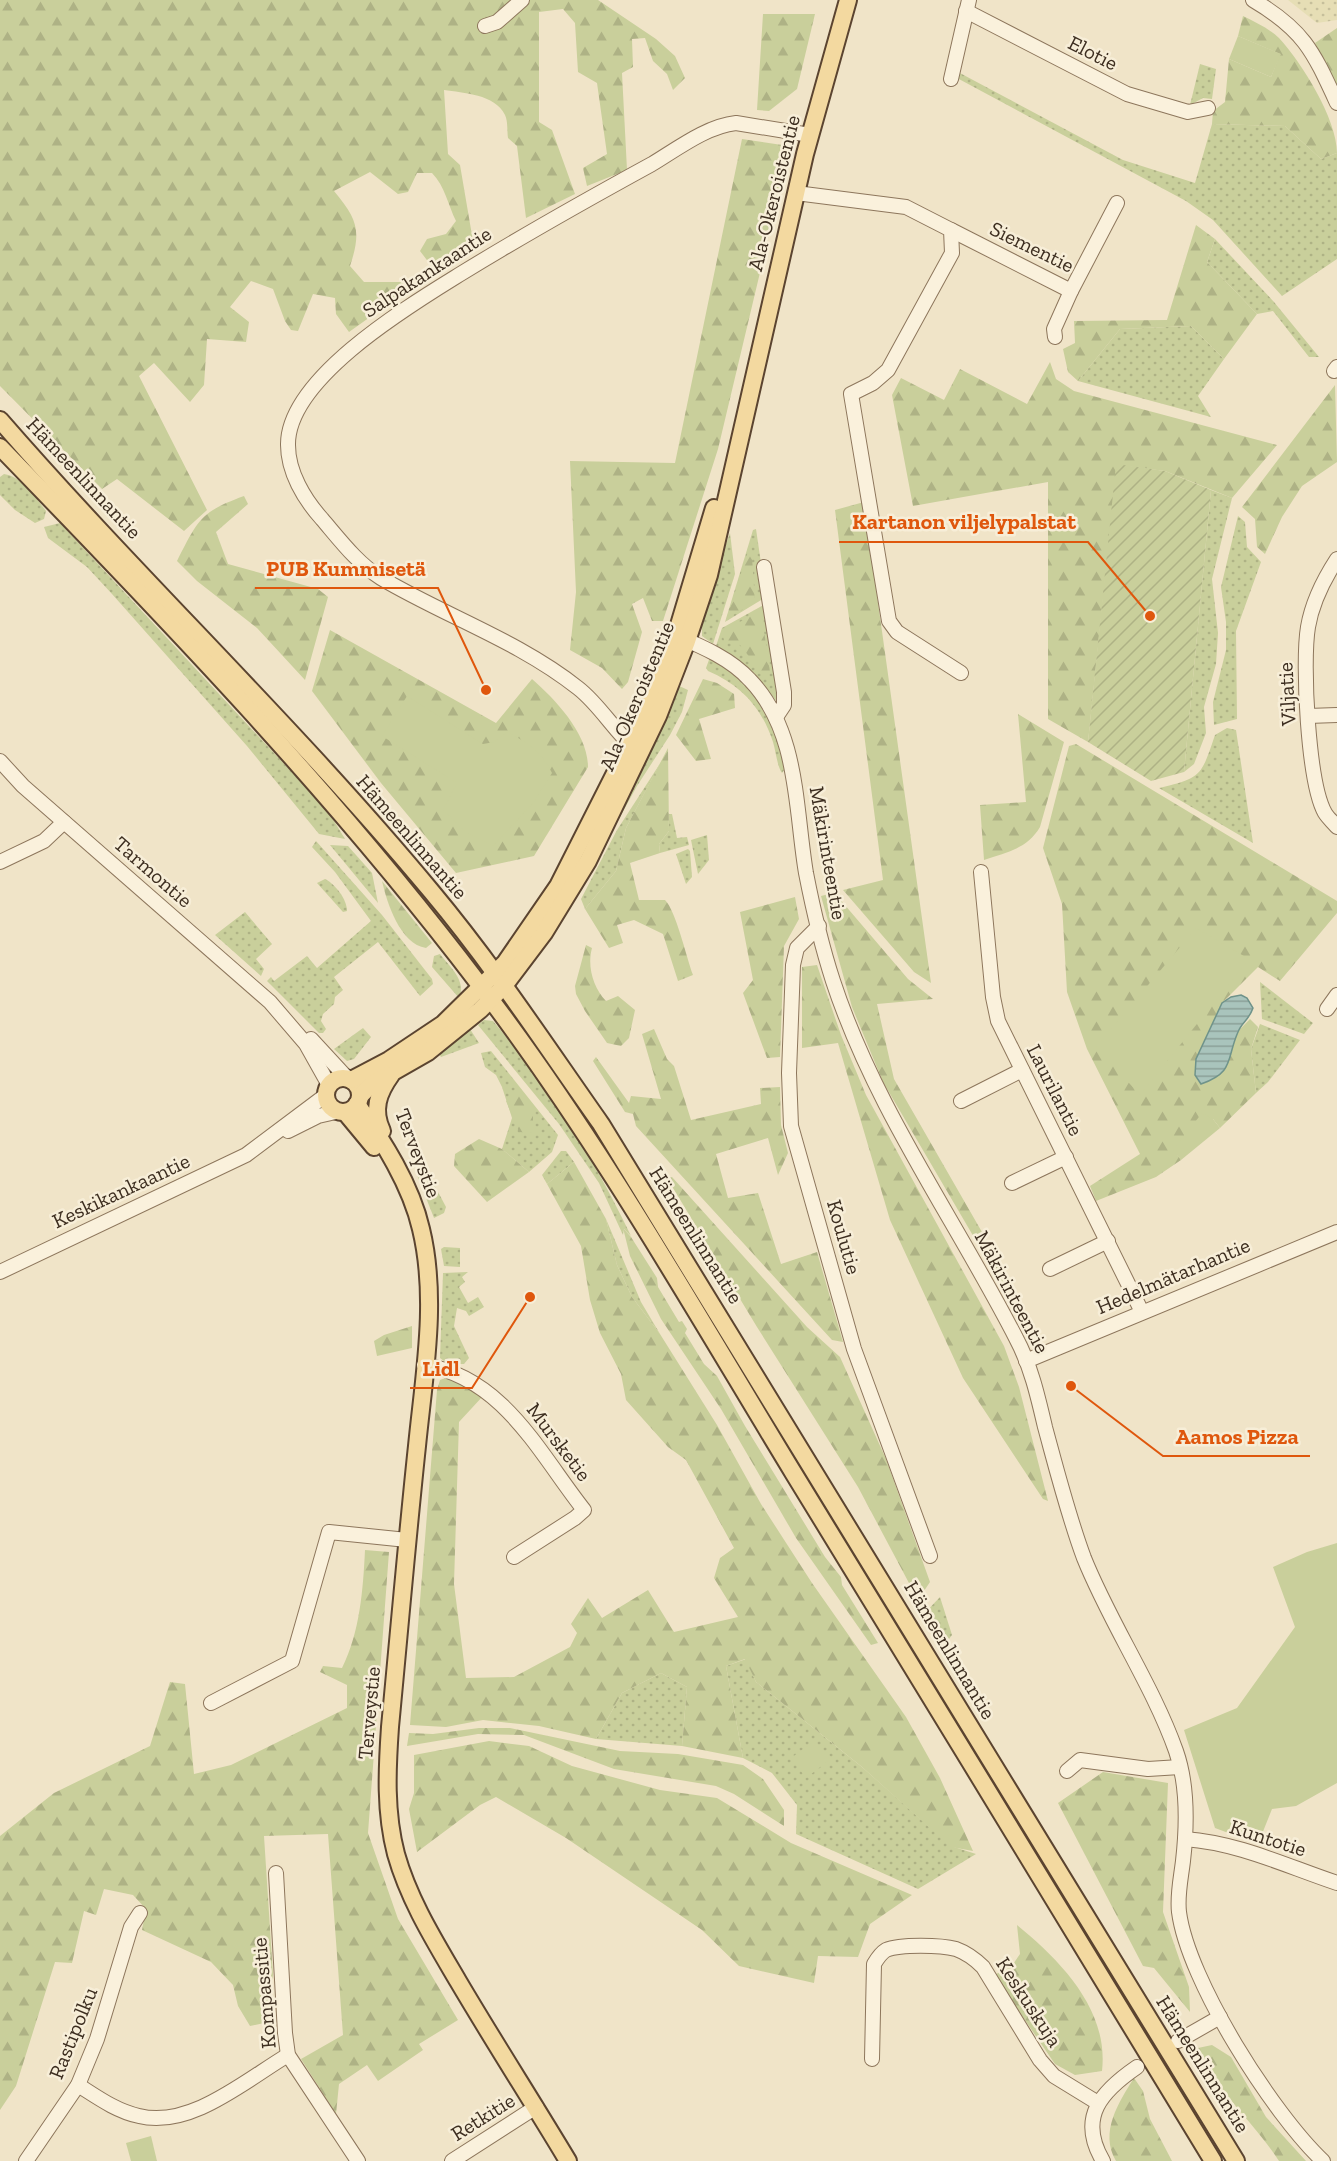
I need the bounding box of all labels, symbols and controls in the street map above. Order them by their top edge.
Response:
street label: Elotie [1064,30,1122,76]
street label: Ala-Okeroistentie [742,112,805,273]
street label: Siementie [986,215,1078,278]
street label: Salpakankaantie [358,221,496,323]
street label: Hämeenlinnantie [22,412,147,544]
callout: Kartanon viljelypalstat [839,502,1088,542]
text: Kartanon viljelypalstat [852,508,1076,535]
callout: PUB Kummisetä [255,548,438,588]
text: PUB Kummisetä [266,555,426,582]
street label: Ala-Okeroistentie [594,617,679,774]
street label: Viljatie [1272,661,1302,727]
street label: Hämeenlinnantie [351,769,473,904]
street label: Mäkirinteentie [804,784,853,922]
street label: Tarmontie [109,831,198,913]
street label: Laurilantie [1022,1040,1089,1140]
street label: Terveystie [390,1105,447,1201]
street label: Keskikankaantie [48,1148,194,1233]
street label: Hämeenlinnantie [644,1162,749,1308]
street label: Koulutie [822,1197,867,1277]
street label: Mäkirinteentie [970,1226,1055,1357]
street label: Hedelmätarhantie [1092,1232,1254,1319]
callout: Lidl [410,1348,472,1388]
text: Lidl [422,1355,460,1382]
street label: Mursketie [522,1397,597,1486]
callout: Aamos Pizza [1163,1416,1310,1456]
text: Aamos Pizza [1175,1423,1299,1450]
street label: Hämeenlinnantie [899,1576,1002,1724]
street label: Terveystie [352,1665,385,1761]
street label: Kuntotie [1227,1813,1310,1862]
street label: Kompassitie [246,1936,281,2050]
street label: Keskuskuja [990,1952,1068,2052]
street label: Rastipolku [43,1983,102,2082]
street label: Hämeenlinnantie [1151,1991,1256,2137]
street label: Retkitie [446,2087,519,2146]

